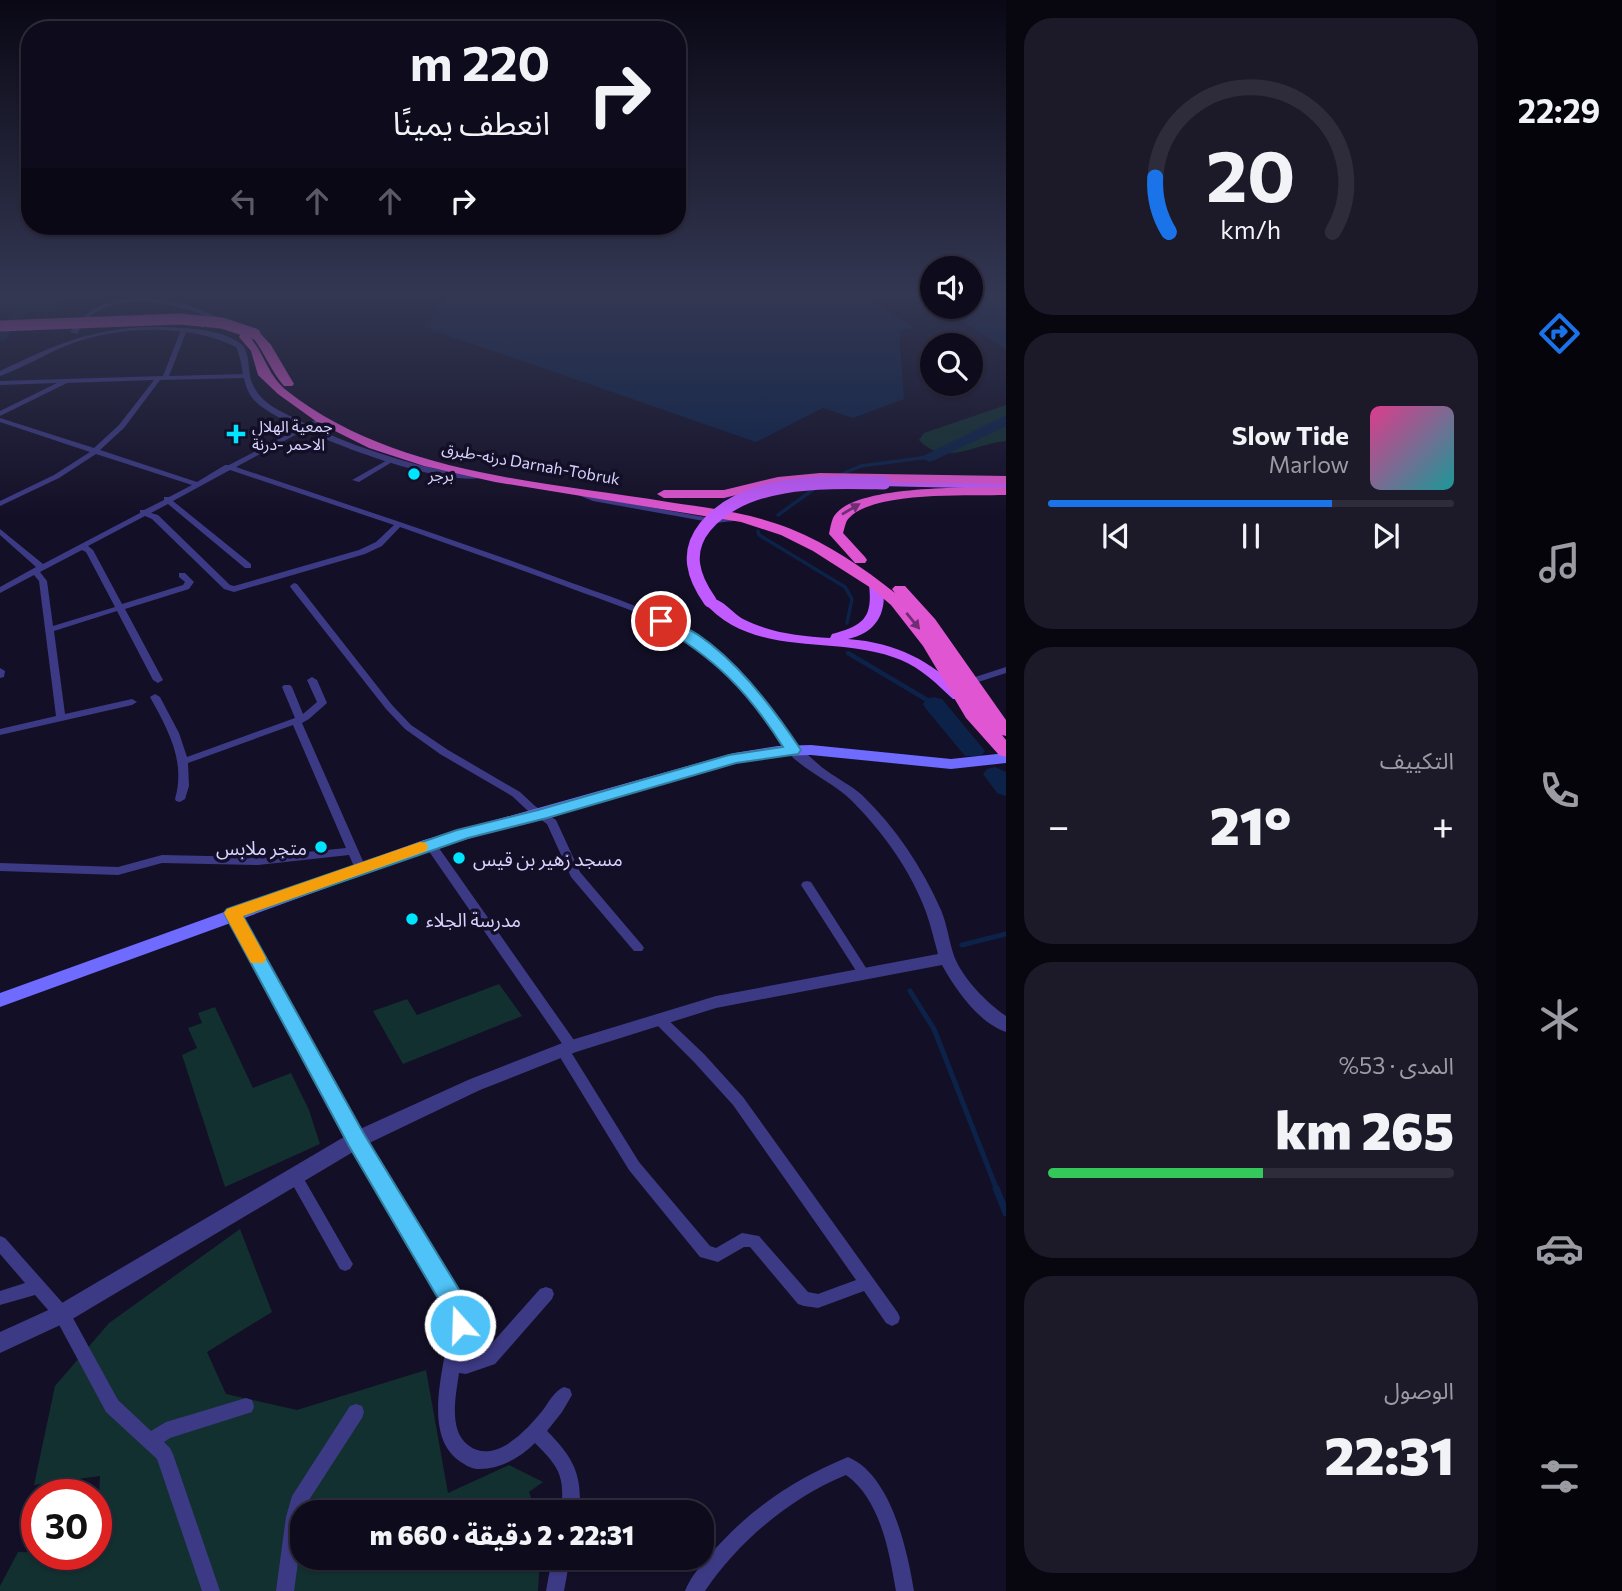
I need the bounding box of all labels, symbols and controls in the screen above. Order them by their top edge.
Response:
text: 220 m [410,31,550,91]
icon: right [574,49,665,140]
text: 22:29 [1518,90,1600,130]
text: انعطف يمينًا [393,102,550,142]
text: 20 [1206,129,1296,218]
icon: left [225,182,263,220]
icon: ahead [298,182,336,220]
icon: ahead [371,182,409,220]
icon: right [444,182,482,220]
text: km/h [1221,214,1281,244]
map controls [920,256,983,396]
button: sound [920,256,983,319]
icon: directions [1535,309,1584,358]
button: search [920,333,983,396]
place label: جمعية الهلال الاحمر -درنة [252,416,333,454]
text: Slow Tide [1232,419,1349,450]
marker: جمعية الهلال الاحمر -درنة [226,424,246,444]
street label: درنه-طبرق Darnah-Tobruk [440,438,622,489]
text: Marlow [1268,450,1349,478]
place label: برجر [427,465,454,485]
marker: برجر [406,466,422,482]
one-way arrow [841,502,860,515]
icon: previous [1097,517,1135,555]
icon: pause [1232,517,1270,555]
icon: next [1367,517,1405,555]
icon: music [1535,538,1584,587]
pin [631,591,691,651]
icon: arrive [642,602,680,640]
one-way arrow [905,613,920,630]
text: التكييف [1380,746,1454,774]
icon: phone [1535,766,1584,815]
text: 21° [1210,792,1291,856]
text: − [1048,801,1070,848]
text: + [1432,801,1454,848]
place label: متجر ملابس [216,836,307,860]
marker: متجر ملابس [313,839,329,855]
place label: مسجد زهير بن قيس [473,847,623,871]
marker: مسجد زهير بن قيس [451,850,467,866]
place label: مدرسة الجلاء [426,908,521,932]
marker: مدرسة الجلاء [404,911,420,927]
icon: climate [1535,995,1584,1044]
text: المدى · 53% [1339,1051,1454,1079]
text: 265 km [1275,1097,1454,1161]
icon: car [1535,1224,1584,1273]
position arrow [423,1288,497,1362]
text: الوصول [1384,1376,1454,1404]
text: 22:31 [1324,1422,1454,1486]
icon: filters [1535,1452,1584,1501]
speed limit sign: 30 [21,1479,112,1570]
text: 22:31 · 2 دقيقة · 660 m [370,1519,634,1550]

